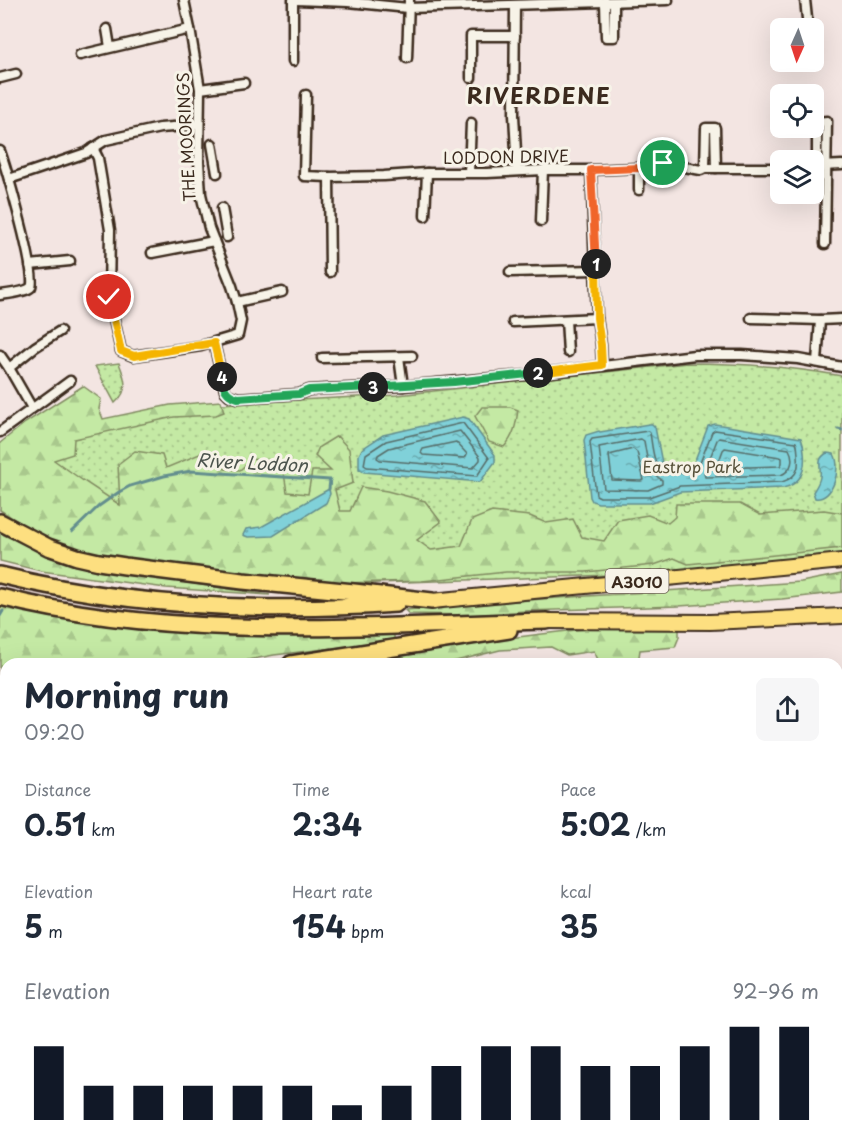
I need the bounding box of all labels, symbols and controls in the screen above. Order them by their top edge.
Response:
north arrow [770,18,824,72]
map controls [770,18,824,204]
street label: THE MOORINGS [170,72,200,202]
district label: RIVERDENE [467,78,611,111]
button: locate [770,84,824,138]
pin [637,137,688,188]
street label: LODDON DRIVE [443,143,569,169]
icon: arrive [646,146,679,179]
button: layers [770,150,824,204]
pin: 1 [581,249,611,279]
text: 1 [592,252,600,276]
pin [83,271,134,322]
icon: check [92,280,125,313]
pin: 2 [523,358,553,388]
text: 2 [532,361,544,385]
pin: 4 [207,362,237,392]
text: 4 [217,365,227,389]
pin: 3 [358,372,388,402]
text: 3 [368,375,378,399]
water label: River Loddon [196,446,309,478]
park label: Eastrop Park [642,454,742,478]
road number: A3010 [606,569,668,593]
text: Morning run [24,669,229,719]
button: share [756,678,819,741]
text: 09:20 [24,717,85,747]
text: Distance [24,777,91,801]
text: Time [292,777,330,801]
text: Pace [560,777,596,801]
text: 0.51 [24,801,86,846]
text: 2:34 [292,801,362,846]
text: 5:02 [560,801,630,846]
text: km [86,817,115,841]
text: /km [630,817,666,841]
text: Elevation [24,879,93,903]
text: Heart rate [292,879,373,903]
text: kcal [560,879,592,903]
text: 5 [24,903,43,948]
text: 154 [292,903,346,948]
text: 35 [560,903,599,948]
text: m [43,919,63,943]
text: bpm [346,919,384,943]
text: Elevation [24,976,110,1006]
text: 92–96 m [732,976,819,1006]

